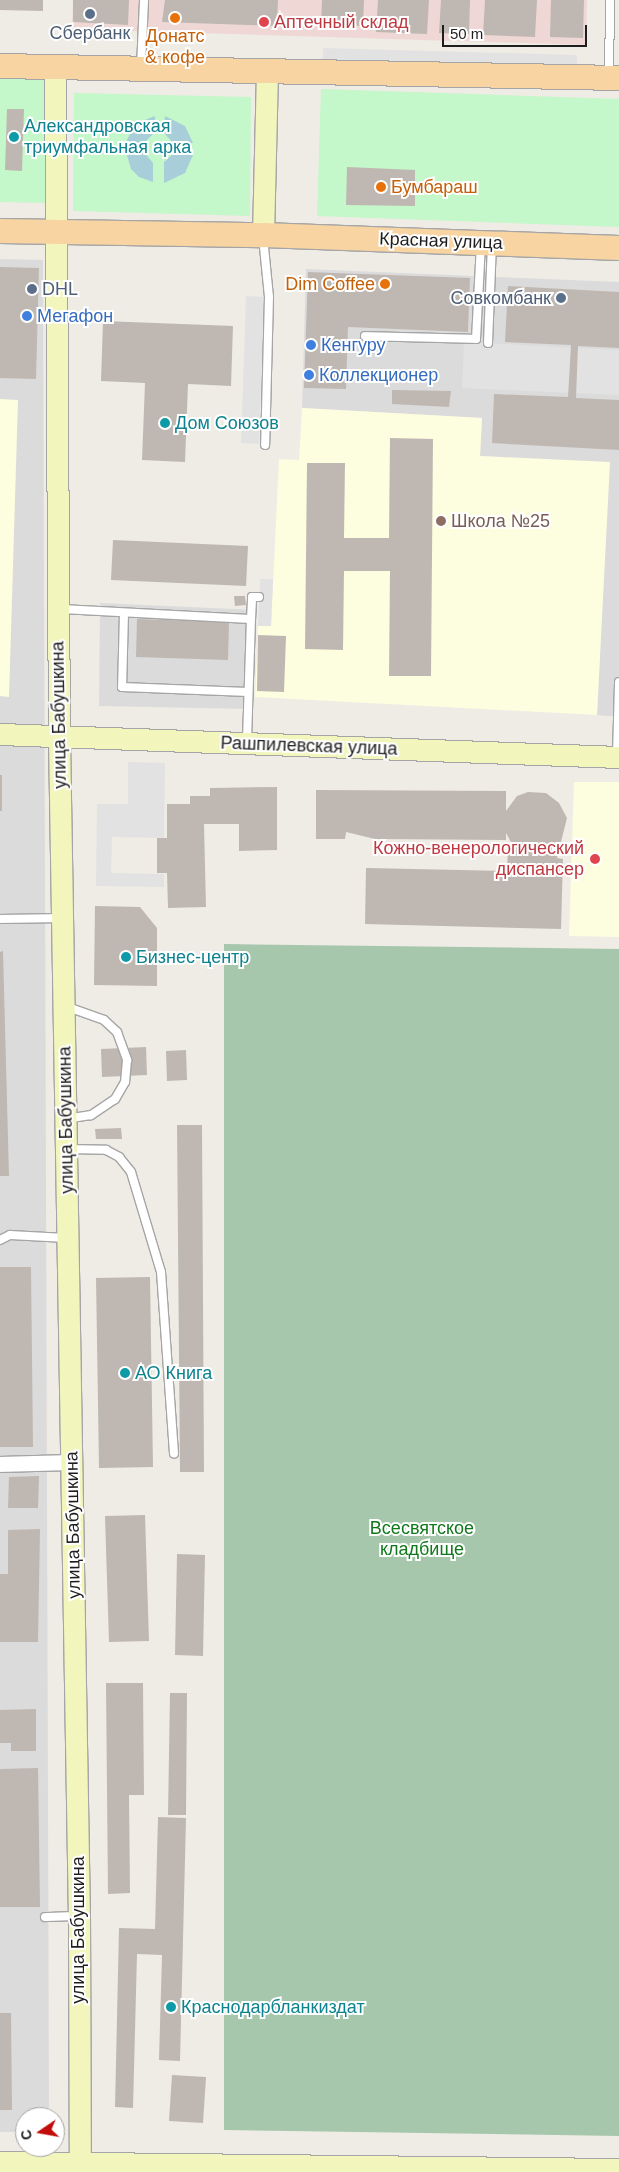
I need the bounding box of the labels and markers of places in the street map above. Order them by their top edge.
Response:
marker: Сбербанк [84,8,96,20]
place label: Аптечный склад [274,11,409,33]
marker: Донатс & кофе [169,12,181,24]
marker: Аптечный склад [258,16,270,28]
place label: Сбербанк [50,22,130,44]
place label: Донатс & кофе [145,26,205,68]
place label: Александровская триумфальная арка [24,116,191,158]
marker: Александровская триумфальная арка [8,131,20,143]
place label: Бумбараш [391,176,478,198]
marker: Бумбараш [375,181,387,193]
place label: Dim Coffee [285,273,375,295]
place label: DHL [42,278,78,300]
marker: Dim Coffee [379,278,391,290]
marker: DHL [26,283,38,295]
place label: Совкомбанк [450,287,551,309]
marker: Совкомбанк [555,292,567,304]
place label: Мегафон [37,305,113,327]
marker: Мегафон [21,310,33,322]
place label: Кенгуру [321,334,386,356]
marker: Кенгуру [305,339,317,351]
place label: Коллекционер [319,364,438,386]
marker: Коллекционер [303,369,315,381]
place label: Дом Союзов [175,412,279,434]
marker: Дом Союзов [159,417,171,429]
place label: Школа №25 [451,510,550,532]
marker: Школа №25 [435,515,447,527]
place label: Кожно-венерологический диспансер [373,838,584,881]
marker: Кожно-венерологический диспансер [588,852,602,866]
place label: Бизнес-центр [136,946,249,968]
marker: Бизнес-центр [120,951,132,963]
place label: АО Книга [135,1362,212,1384]
marker: АО Книга [119,1367,131,1379]
place label: Краснодарбланкиздат [181,1996,365,2018]
marker: Краснодарбланкиздат [165,2001,177,2013]

